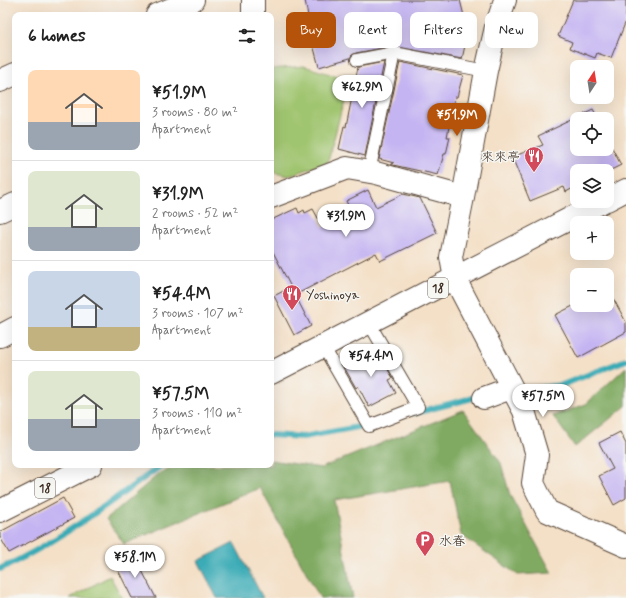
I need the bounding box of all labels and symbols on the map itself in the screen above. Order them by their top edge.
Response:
north arrow [570,60,614,104]
pin: ¥62.9M [329,75,395,109]
pin: ¥51.9M [424,103,490,137]
restaurant icon: 來來亭 [523,145,545,173]
place label: 來來亭 [481,149,520,166]
pin: ¥31.9M [313,204,379,238]
road number: 18 [428,278,448,298]
restaurant icon: Yoshinoya [281,283,303,311]
place label: Yoshinoya [306,287,359,304]
pin: ¥54.4M [338,344,404,378]
pin: ¥57.5M [510,384,576,418]
road number: 18 [35,478,55,498]
parking icon: 水春 [414,529,436,557]
place label: 水春 [439,533,465,550]
pin: ¥58.1M [102,545,168,579]

